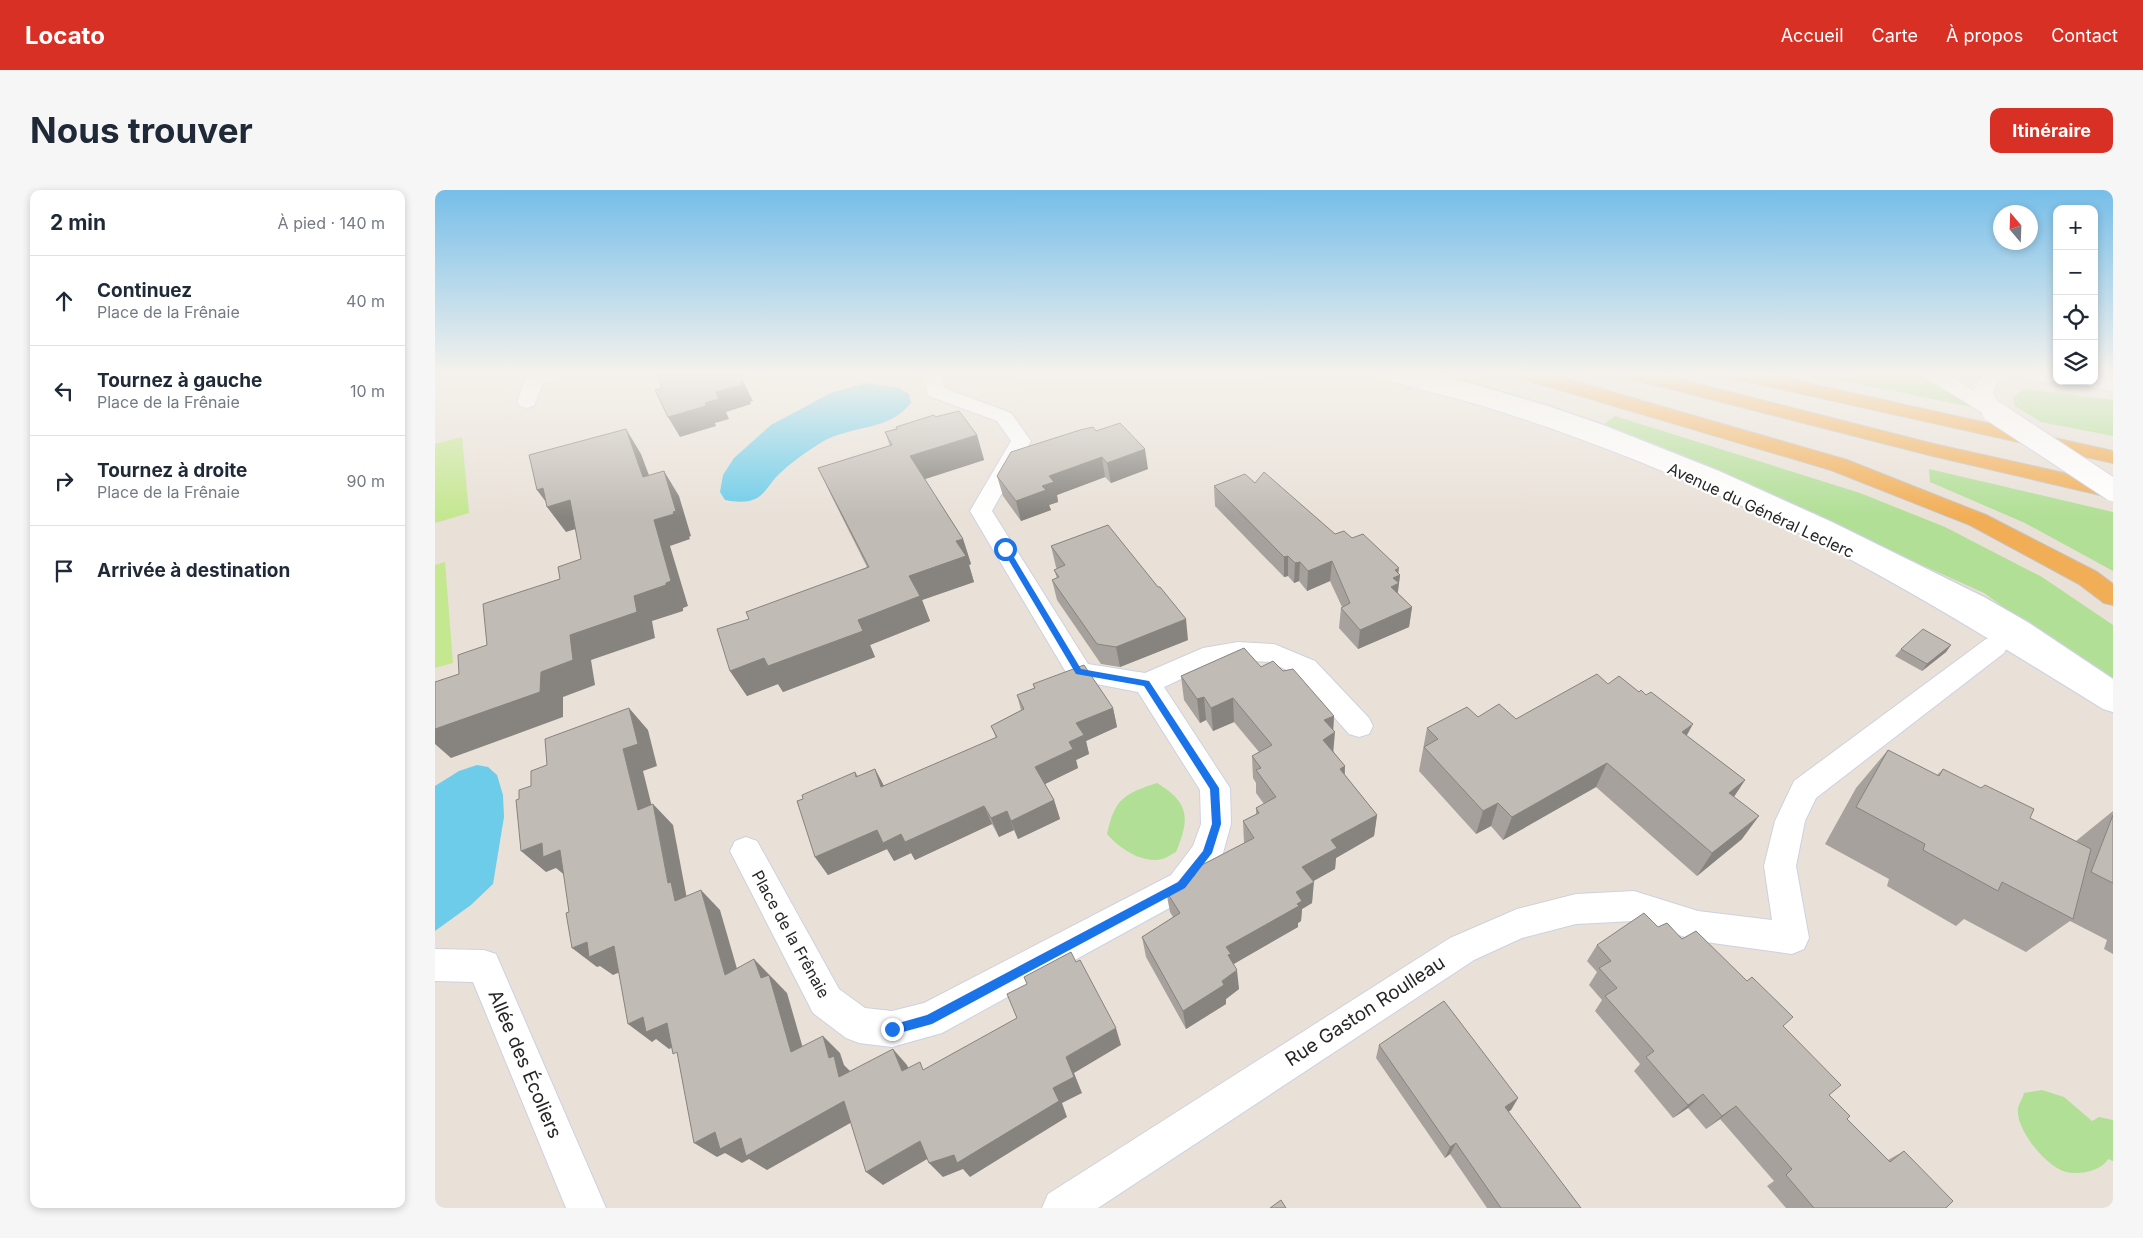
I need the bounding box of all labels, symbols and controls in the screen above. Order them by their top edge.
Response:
text: Locato [25,21,105,50]
text: Accueil [1781,25,1844,46]
text: Carte [1872,25,1918,46]
text: À propos [1946,25,2023,46]
text: Contact [2051,25,2118,46]
button: Itinéraire [1990,108,2113,153]
text: Nous trouver [30,109,253,151]
north arrow [1993,205,2038,250]
map controls [2053,205,2098,385]
button: + [2053,205,2098,250]
text: 2 min [50,210,106,235]
text: À pied · 140 m [278,213,385,233]
button: − [2053,250,2098,295]
text: Continuez [97,279,192,302]
icon: ahead [50,287,78,315]
text: 40 m [346,291,385,311]
button: locate [2053,295,2098,340]
text: Place de la Frênaie [97,302,240,322]
button: layers [2053,340,2098,385]
text: Tournez à gauche [97,369,262,392]
icon: left [50,377,78,405]
text: 10 m [350,381,385,401]
text: Place de la Frênaie [97,392,240,412]
street label: Avenue du Général Leclerc [1665,458,1857,562]
text: Tournez à droite [97,459,247,482]
icon: right [50,467,78,495]
text: 90 m [346,471,385,491]
text: Place de la Frênaie [97,482,240,502]
route start [994,538,1017,561]
icon: arrive [50,557,78,585]
text: Arrivée à destination [97,559,290,582]
street label: Place de la Frênaie [748,867,834,1001]
street label: Rue Gaston Roulleau [1281,951,1449,1071]
street label: Allée des Écoliers [483,986,568,1142]
route end [881,1018,904,1041]

